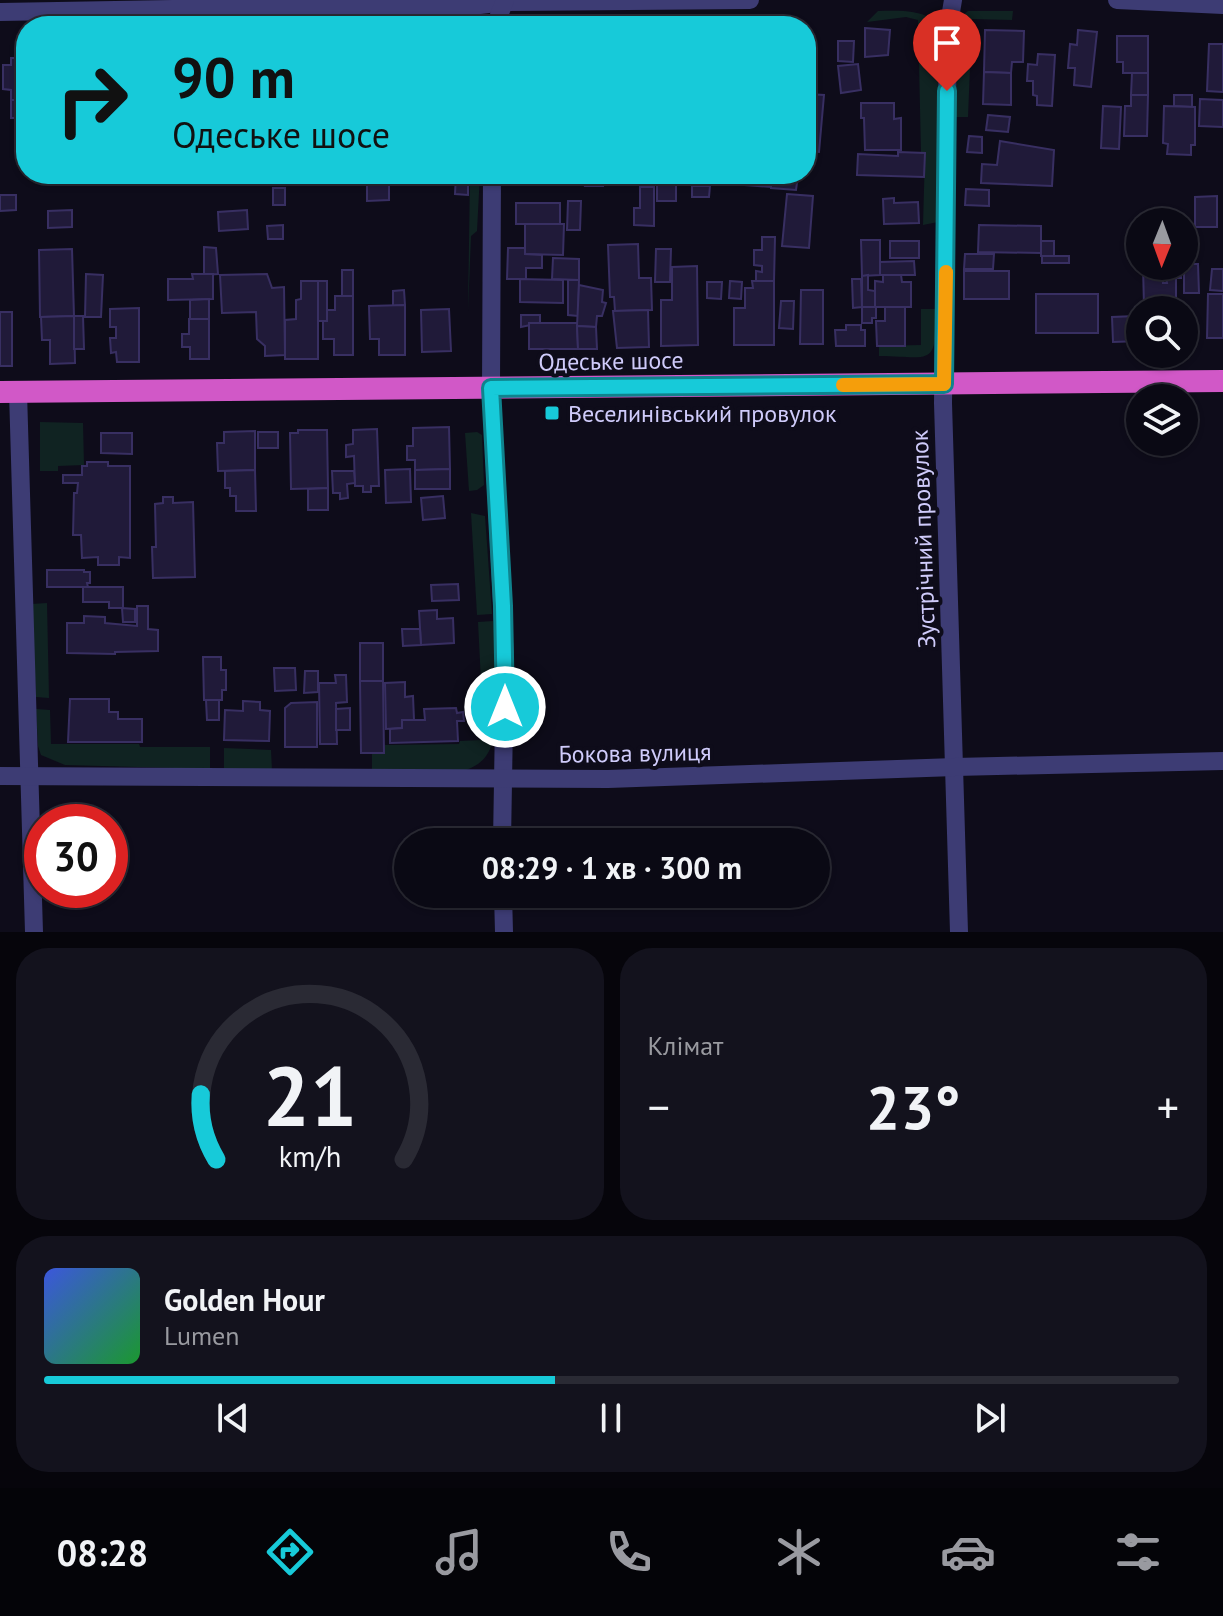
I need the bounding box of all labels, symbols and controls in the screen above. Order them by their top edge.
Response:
pin [913,9,981,91]
icon: arrive [925,21,969,65]
text: 90 m [172,41,295,113]
icon: right [40,48,144,152]
text: Одеське шосе [172,111,390,158]
north arrow [1126,208,1198,280]
map controls [1126,208,1198,456]
button: search [1126,296,1198,368]
street label: Одеське шосе [538,344,684,378]
button: layers [1126,384,1198,456]
place label: Веселинівський провулок [568,398,837,429]
marker: Веселинівський провулок [543,404,561,422]
street label: Зустрічний провулок [904,429,942,649]
position arrow [463,665,547,749]
street label: Бокова вулиця [558,736,712,770]
speed limit sign: 30 [24,804,128,908]
text: 08:29 · 1 хв · 300 m [482,848,742,887]
text: Клімат [648,1029,723,1062]
text: 21 [263,1041,357,1149]
text: 23° [866,1068,960,1146]
text: − [648,1078,670,1135]
text: + [1157,1078,1179,1135]
text: km/h [278,1138,341,1175]
text: Golden Hour [164,1280,325,1319]
text: Lumen [164,1319,239,1352]
icon: previous [211,1396,255,1440]
icon: pause [589,1396,633,1440]
icon: next [968,1396,1012,1440]
icon: directions [262,1524,318,1580]
icon: music [431,1524,487,1580]
icon: phone [601,1524,657,1580]
icon: climate [771,1524,827,1580]
icon: car [940,1524,996,1580]
icon: filters [1110,1524,1166,1580]
text: 08:28 [57,1529,148,1576]

